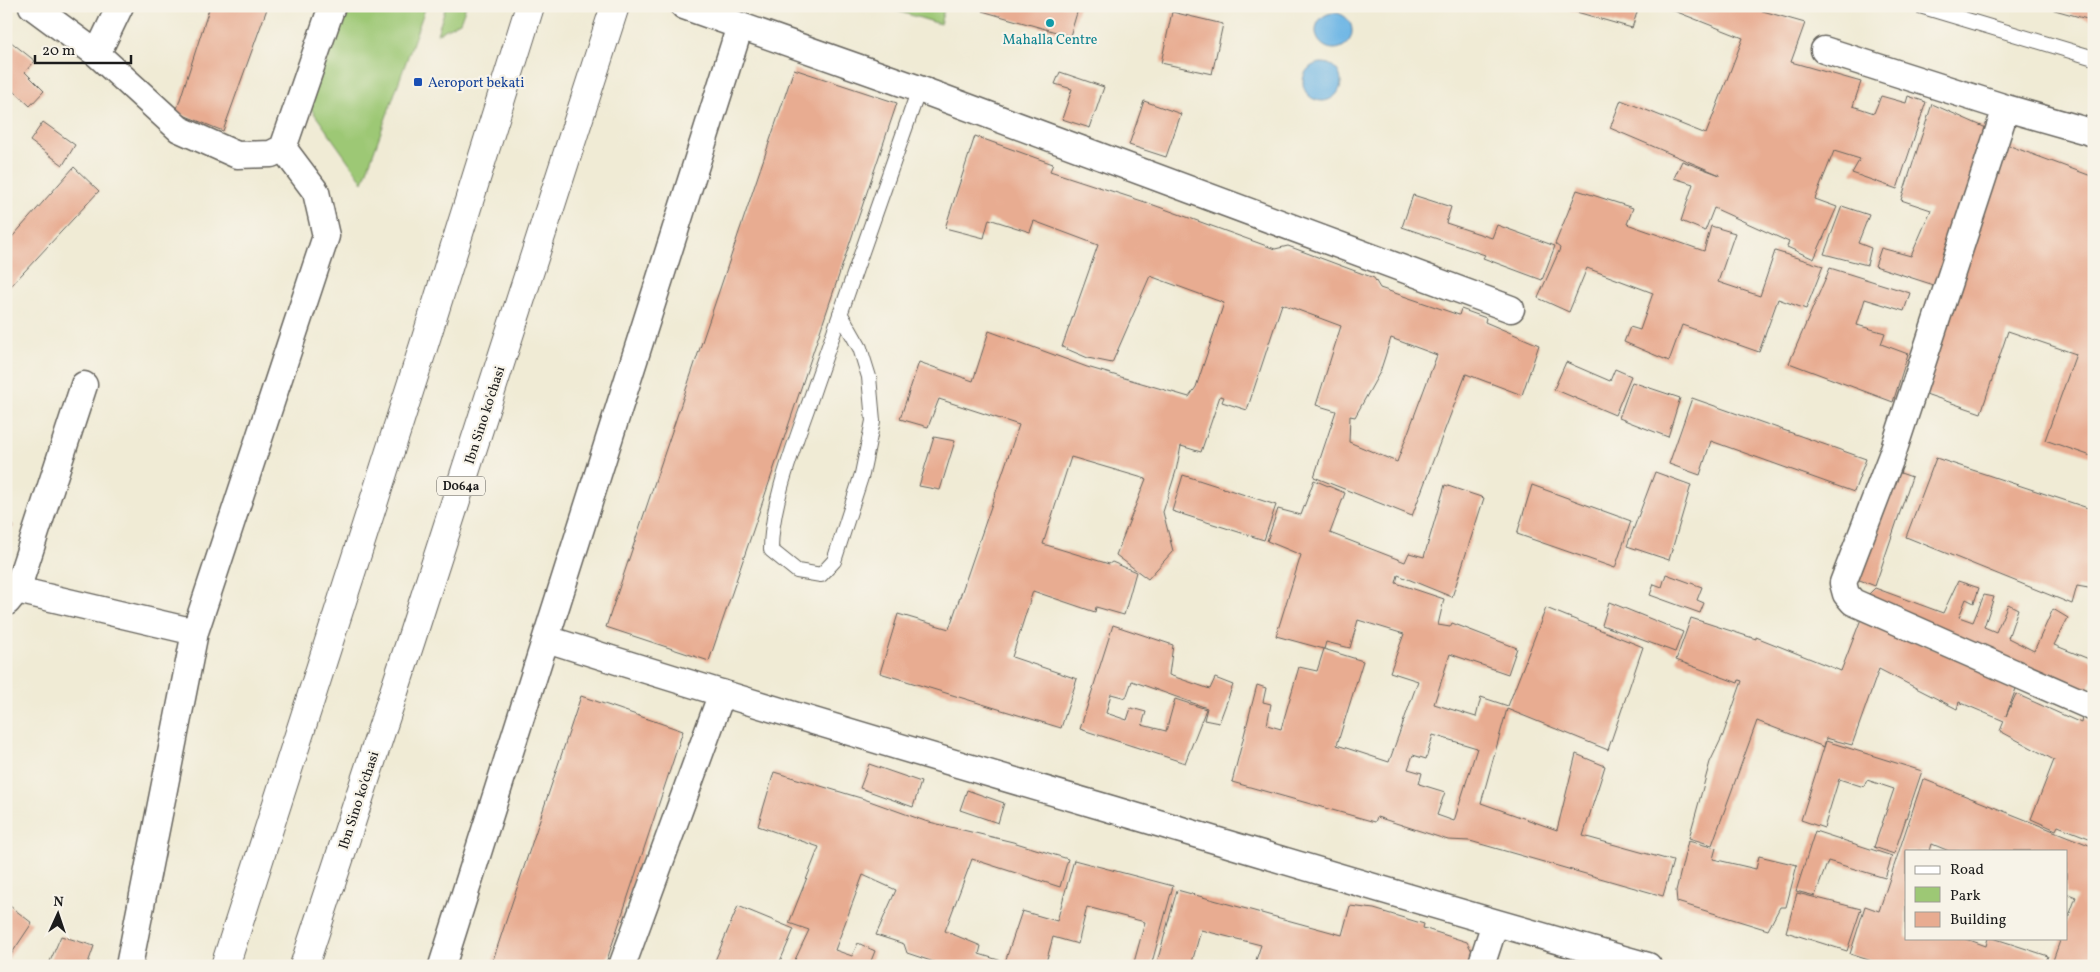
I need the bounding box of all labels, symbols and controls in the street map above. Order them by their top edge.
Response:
marker: Mahalla Centre [1044,17,1056,29]
place label: Mahalla Centre [1002,31,1098,50]
scale bar [35,32,131,64]
text: 20 m [42,41,75,62]
place label: Aeroport bekati [428,74,524,93]
marker: Aeroport bekati [412,76,424,88]
street label: Ibn Sino ko'chasi [461,364,510,467]
road number: D064a [437,476,485,496]
street label: Ibn Sino ko'chasi [335,749,384,852]
legend [1905,850,2068,940]
text: Road [1950,860,1984,881]
text: Park [1950,886,1981,907]
north arrow [32,890,82,940]
text: N [53,893,64,912]
text: Building [1950,910,2007,931]

